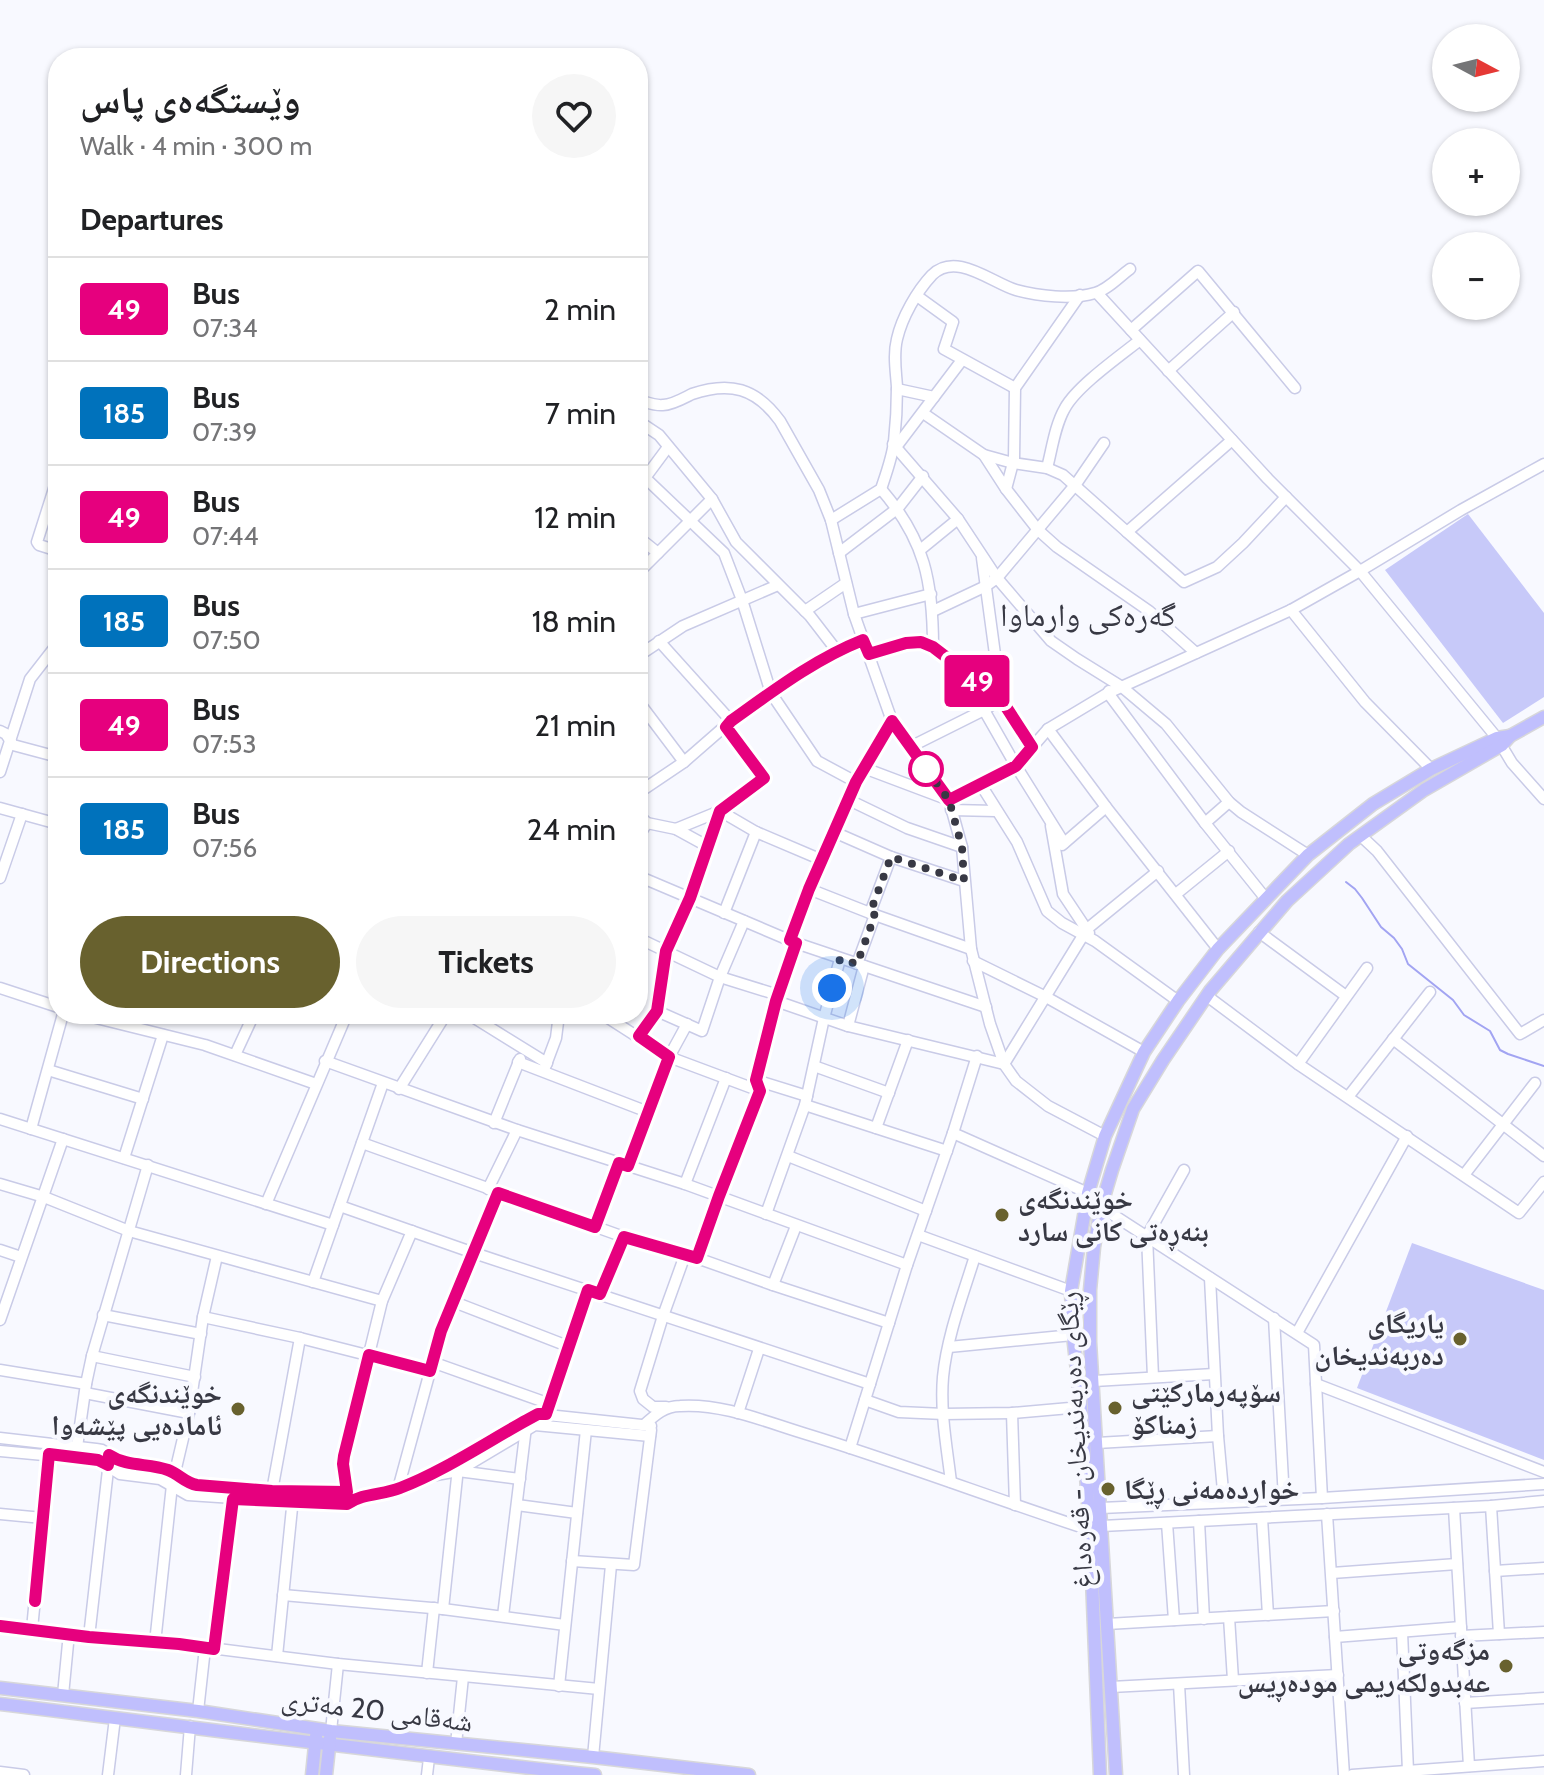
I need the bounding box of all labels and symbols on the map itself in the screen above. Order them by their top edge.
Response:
north arrow [1432,24,1520,112]
district label: گەرەکی وارماوا [1000,595,1176,635]
line badge: 49 [941,655,1013,707]
unlabelled marker [909,752,943,786]
your location [812,968,852,1008]
place label: خوێندنگەی بنەڕەتی کانی سارد [1018,1182,1209,1252]
marker: خوێندنگەی بنەڕەتی کانی سارد [993,1206,1011,1224]
street label: ڕێگای دەربەندیخان - قەرەداغ [1050,1290,1105,1589]
place label: یاریگاى ده‌ربه‌ندیخان [1314,1306,1444,1372]
marker: یاریگاى ده‌ربه‌ندیخان [1451,1330,1469,1348]
place label: سۆپەرمارکێتی زمناکۆ [1131,1375,1281,1441]
place label: خوێندنگەی ئامادەیی پێشەوا [52,1376,222,1443]
marker: سۆپەرمارکێتی زمناکۆ [1106,1399,1124,1417]
marker: خوێندنگەی ئامادەیی پێشەوا [229,1400,247,1418]
place label: خواردەمەنی ڕێگا [1124,1472,1299,1510]
marker: خواردەمەنی ڕێگا [1099,1480,1117,1498]
place label: مزگەوتی عەبدولکەریمی مودەڕیس [1237,1633,1490,1703]
marker: مزگەوتی عەبدولکەریمی مودەڕیس [1497,1657,1515,1675]
street label: شەقامی 20 مەتری [279,1681,475,1740]

